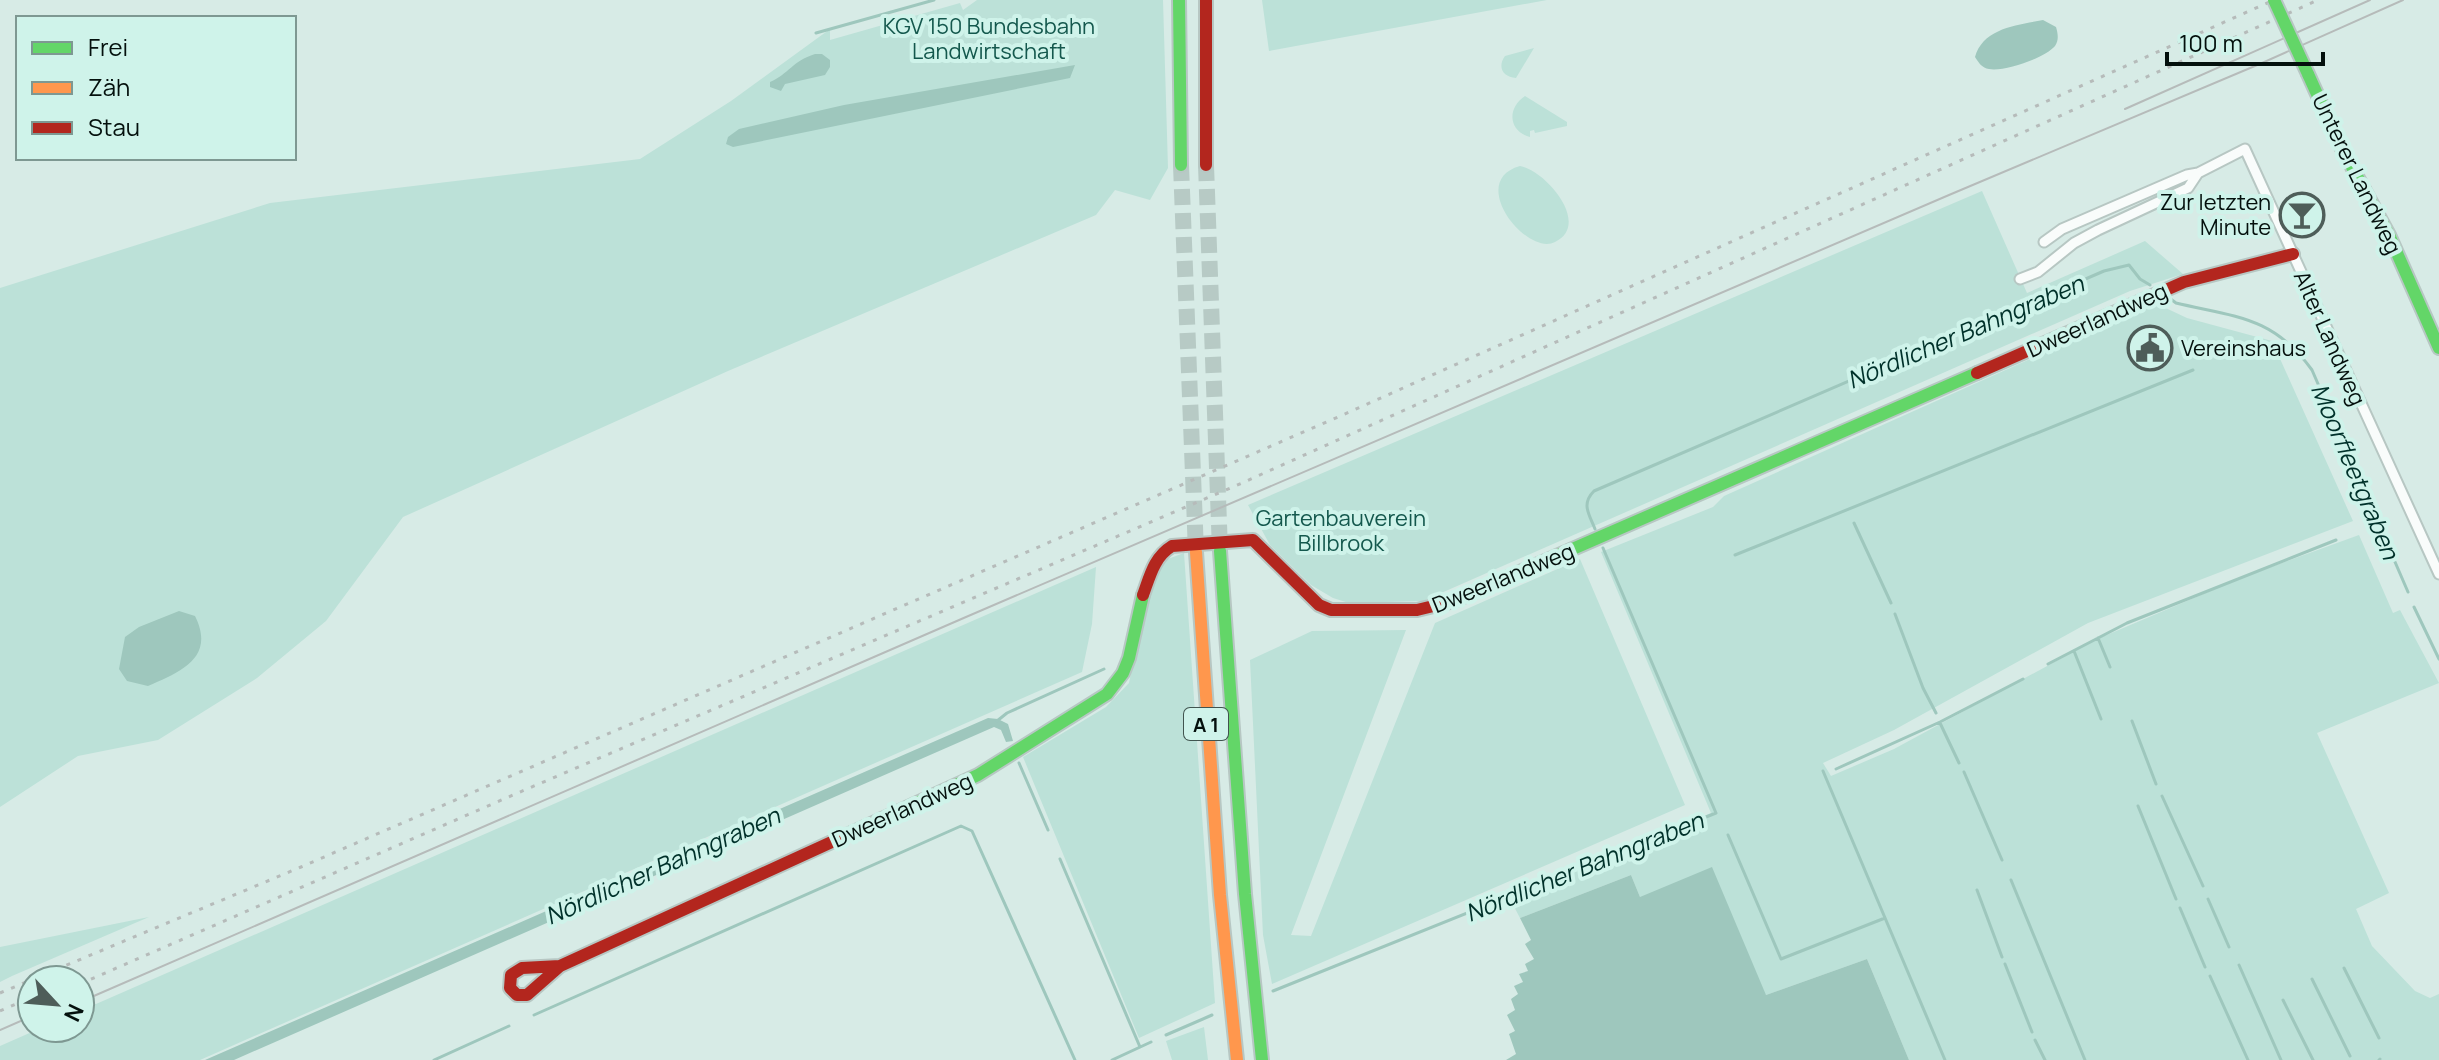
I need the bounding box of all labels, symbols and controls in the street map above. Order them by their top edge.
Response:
park label: KGV 150 Bundesbahn Landwirtschaft [883,11,1095,66]
legend [16,16,296,160]
scale bar [2167,16,2323,66]
text: 100 m [2179,26,2243,59]
text: Frei [88,30,128,63]
text: Zäh [88,70,130,103]
street label: Unterer Landweg [2305,89,2409,259]
text: Stau [88,110,140,143]
place label: Zur letzten Minute [2160,187,2271,242]
bar icon: Zur letzten Minute [2278,191,2326,239]
water label: Nördlicher Bahngraben [1842,266,2089,396]
street label: Alter Landweg [2287,266,2373,410]
street label: Dweerlandweg [2022,276,2172,364]
public building icon: Vereinshaus [2126,324,2174,372]
place label: Vereinshaus [2181,333,2306,363]
water label: Moorfleetgraben [2304,378,2408,565]
park label: Gartenbauverein Billbrook [1256,503,1426,558]
street label: Dweerlandweg [1428,536,1578,620]
road number: A 1 [1184,708,1228,740]
street label: Dweerlandweg [827,766,977,854]
water label: Nördlicher Bahngraben [539,798,785,932]
water label: Nördlicher Bahngraben [1460,803,1709,929]
north arrow [16,964,96,1044]
text: N [57,999,91,1026]

